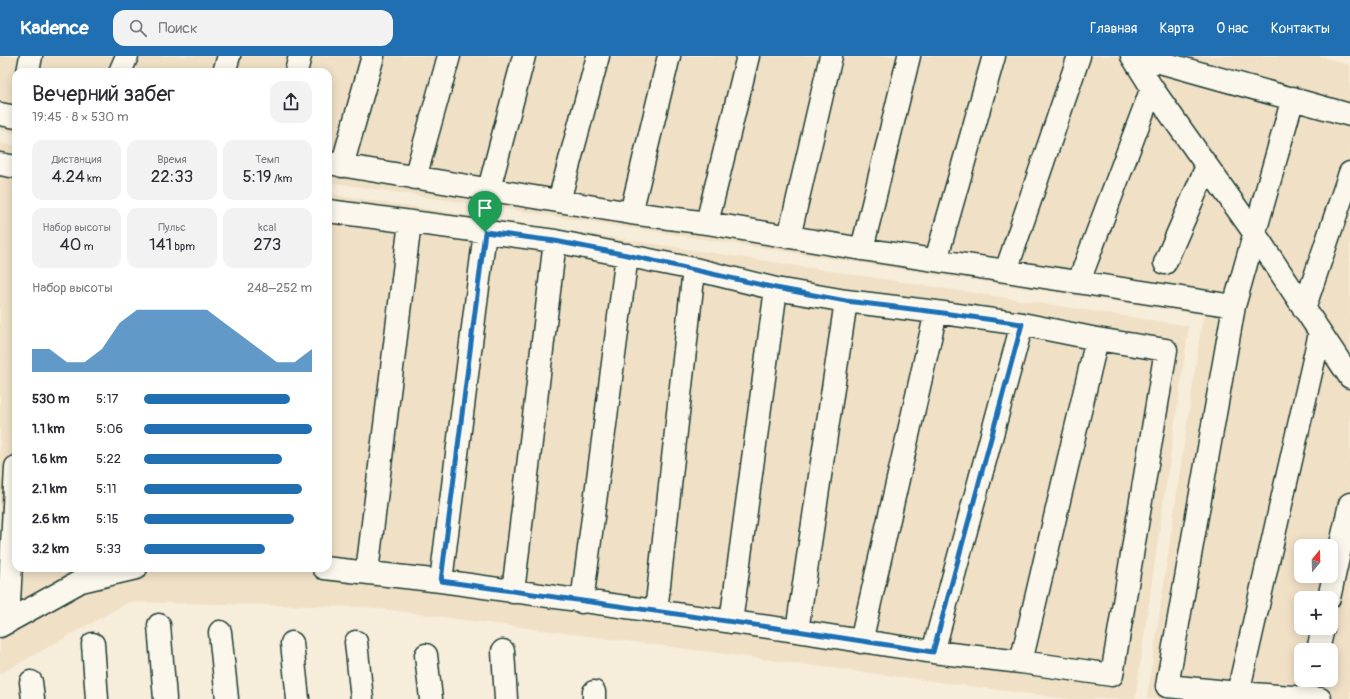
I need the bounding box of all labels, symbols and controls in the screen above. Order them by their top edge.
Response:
search box [113,10,393,46]
text: Kadence [20,16,89,40]
icon: search [127,17,149,39]
text: Поиск [159,19,198,38]
text: Главная [1090,20,1137,37]
text: Карта [1159,20,1194,37]
text: О нас [1216,20,1249,37]
text: Контакты [1271,20,1330,37]
text: Вечерний забег [32,80,175,108]
button: share [270,81,312,123]
text: 19:45 · 8 × 530 m [32,109,129,125]
text: Дистанция [52,153,102,166]
text: Время [157,153,187,166]
text: Темп [255,153,280,166]
text: 4.24 [52,166,85,187]
text: 22:33 [151,166,193,187]
text: 5:19 [242,166,272,187]
text: km [85,172,102,185]
text: /km [272,172,292,185]
pin [468,191,502,232]
icon: arrive [474,197,496,219]
text: Набор высоты [43,221,111,234]
text: Пульс [158,221,186,234]
text: kcal [258,221,276,234]
text: 40 [60,234,81,255]
text: 141 [149,234,172,255]
text: 273 [253,234,281,255]
text: m [81,240,93,253]
text: bpm [172,240,195,253]
text: Набор высоты [32,280,113,296]
text: 248–252 m [247,280,312,296]
text: 530 m [32,391,70,407]
text: 5:17 [96,391,118,407]
text: 1.1 km [32,421,65,437]
text: 5:06 [96,421,123,437]
text: 1.6 km [32,451,67,467]
text: 5:22 [96,451,121,467]
text: 2.1 km [32,481,67,497]
text: 5:11 [96,481,117,497]
text: 2.6 km [32,511,69,527]
text: 5:15 [96,511,119,527]
north arrow [1294,539,1338,583]
map controls [1294,539,1338,687]
text: 3.2 km [32,541,69,557]
text: 5:33 [96,541,121,557]
button: + [1294,591,1338,635]
button: − [1294,643,1338,687]

